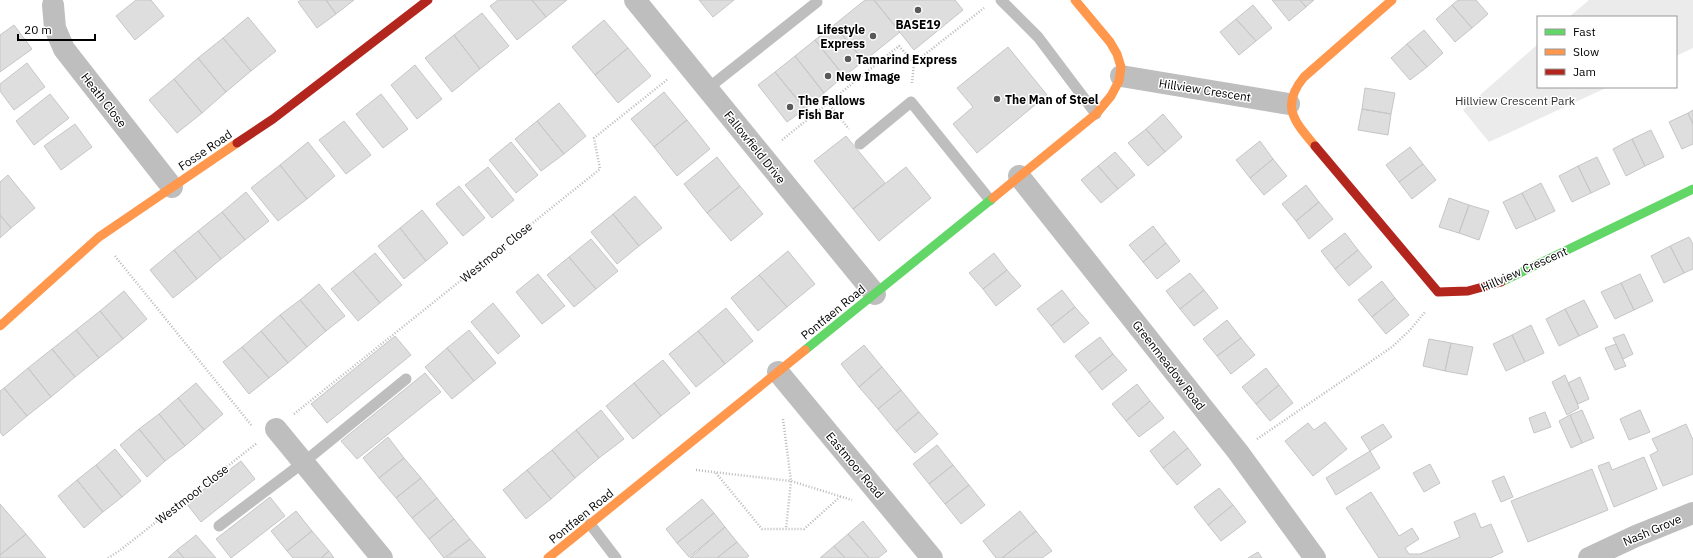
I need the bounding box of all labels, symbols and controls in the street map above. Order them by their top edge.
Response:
marker: BASE19 [913,5,923,15]
scale bar [18,16,95,42]
legend [1537,16,1677,88]
place label: BASE19 [895,17,941,32]
text: 20 m [24,22,52,37]
place label: Lifestyle Express [817,22,865,51]
text: Fast [1573,24,1596,39]
marker: Lifestyle Express [868,31,878,41]
text: Slow [1573,44,1599,59]
place label: Tamarind Express [856,52,957,67]
marker: Tamarind Express [843,54,853,64]
text: Jam [1573,64,1596,79]
place label: New Image [836,69,901,84]
street label: Heath Close [78,70,130,131]
marker: New Image [823,71,833,81]
street label: Hillview Crescent [1158,75,1252,105]
place label: The Man of Steel [1005,92,1099,107]
place label: The Fallows Fish Bar [798,93,865,122]
park label: Hillview Crescent Park [1455,93,1576,108]
marker: The Man of Steel [992,94,1002,104]
marker: The Fallows Fish Bar [785,102,795,112]
street label: Fallowfield Drive [721,108,789,187]
street label: Fosse Road [175,127,235,173]
street label: Westmoor Close [457,218,535,286]
street label: Hillview Crescent [1478,243,1570,295]
street label: Pontfaen Road [798,281,868,343]
street label: Greenmeadow Road [1129,317,1209,413]
street label: Eastmoor Road [823,429,887,501]
street label: Westmoor Close [153,461,232,527]
street label: Pontfaen Road [546,485,616,547]
street label: Nash Grove [1620,511,1684,549]

